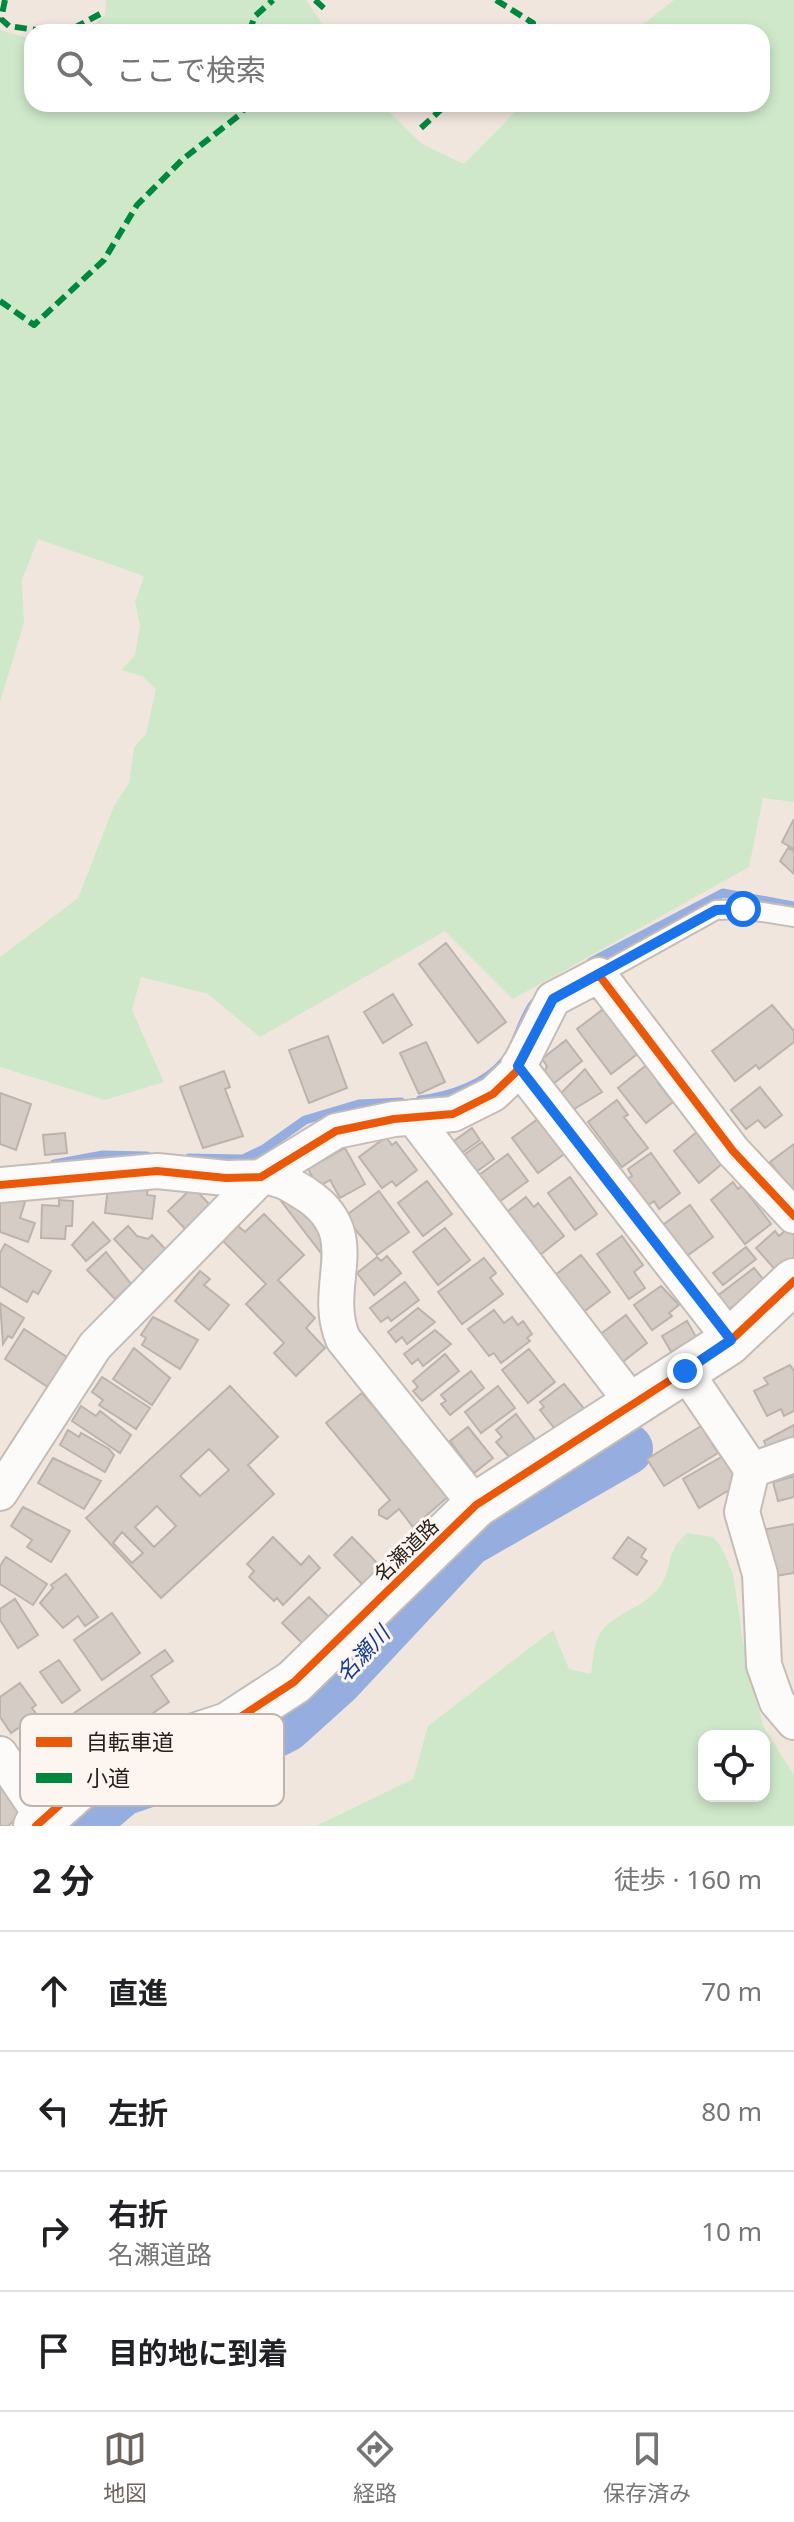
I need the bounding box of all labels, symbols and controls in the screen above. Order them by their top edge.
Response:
search box [24,24,770,112]
icon: search [52,46,96,90]
text: ここで検索 [116,49,266,90]
route start [725,891,761,927]
route end [667,1353,703,1389]
street label: 名瀬道路 [368,1513,444,1587]
water label: 名瀬川 [329,1617,397,1687]
legend [20,1714,284,1806]
text: 自転車道 [86,1726,174,1756]
map controls [698,1730,770,1802]
button: locate [698,1730,770,1802]
text: 小道 [86,1762,130,1792]
text: 2 分 [32,1857,94,1903]
text: 徒歩 · 160 m [614,1861,762,1897]
icon: ahead [32,1969,76,2013]
text: 直進 [108,1972,168,2013]
text: 70 m [701,1973,762,2009]
icon: left [32,2089,76,2133]
text: 左折 [108,2092,168,2133]
text: 80 m [701,2093,762,2129]
text: 右折 [108,2193,168,2234]
icon: right [32,2209,76,2253]
text: 10 m [701,2213,762,2249]
text: 名瀬道路 [108,2236,212,2272]
icon: arrive [32,2329,76,2373]
text: 目的地に到着 [108,2332,288,2373]
tab: 地図 [103,2427,147,2507]
tab: 経路 [353,2427,397,2507]
tab: 保存済み [603,2427,691,2507]

